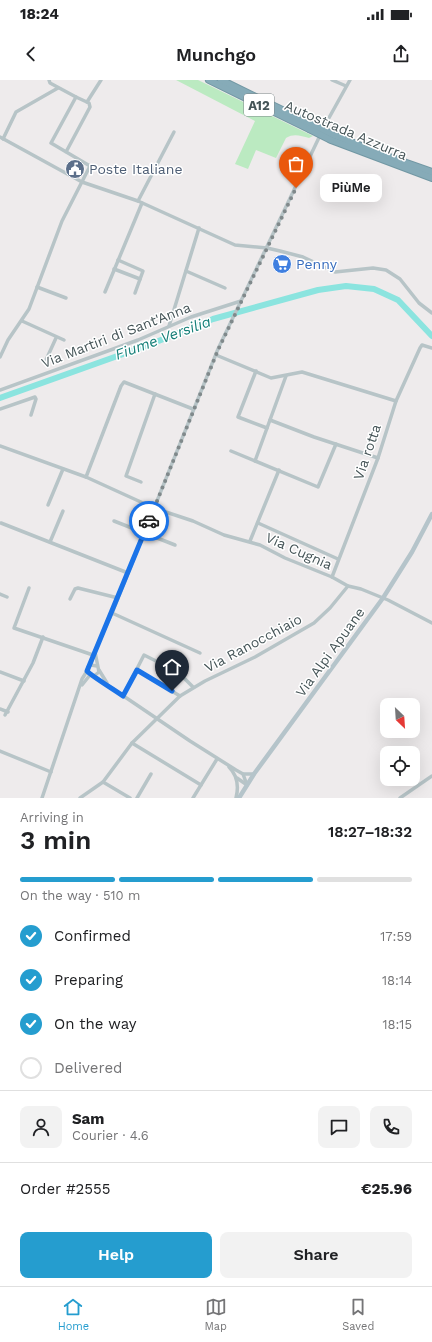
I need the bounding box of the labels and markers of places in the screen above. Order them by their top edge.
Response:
pin [279,147,313,188]
public building icon: Poste Italiane [64,158,86,180]
place label: Poste Italiane [89,161,183,177]
callout: PiùMe [320,174,382,202]
supermarket icon: Penny [271,253,293,275]
place label: Penny [296,256,338,272]
pin [155,650,189,691]

